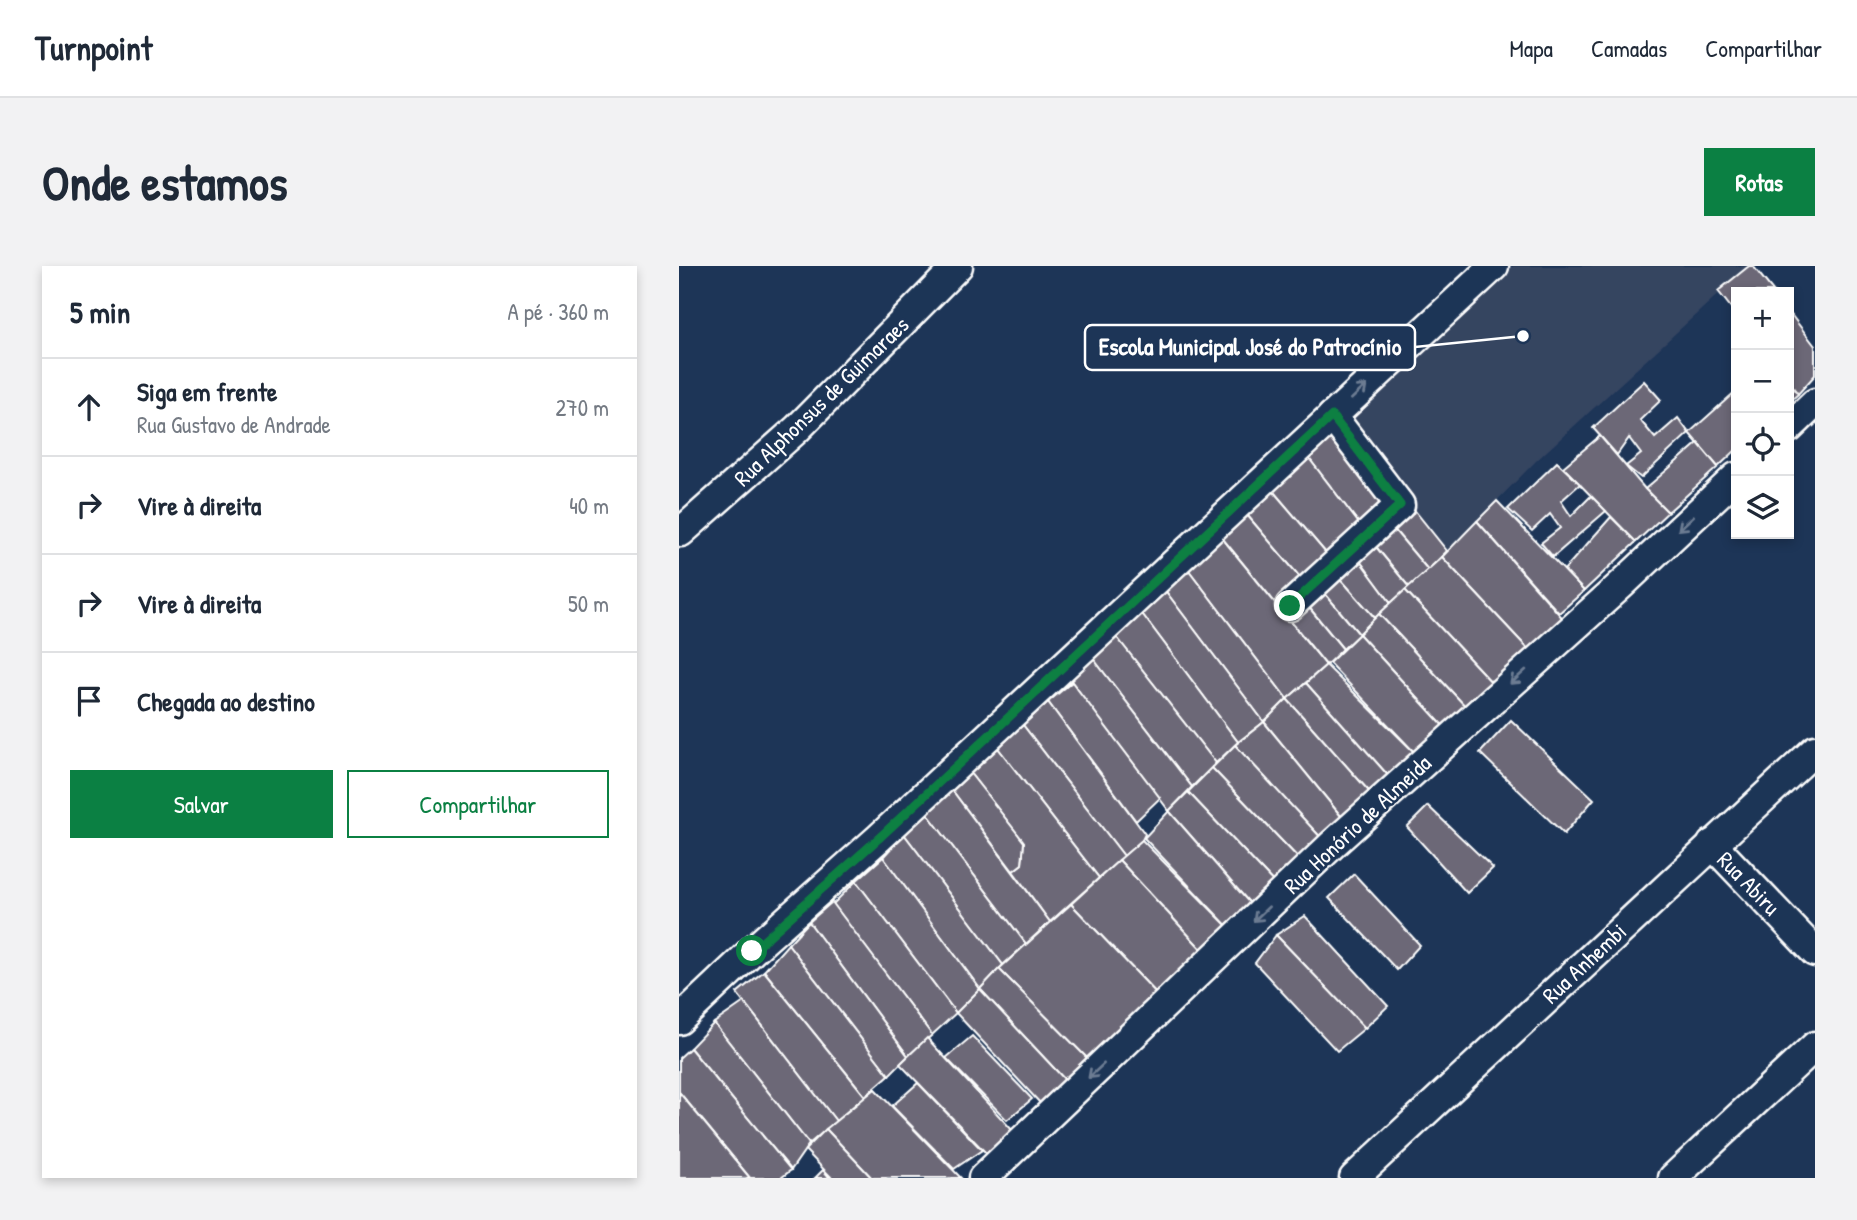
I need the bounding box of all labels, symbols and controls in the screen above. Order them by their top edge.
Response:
text: Turnpoint [35,26,152,70]
text: Mapa [1510,32,1553,64]
text: Camadas [1591,32,1667,64]
text: Compartilhar [1705,32,1822,64]
button: Rotas [1704,148,1815,216]
text: Onde estamos [42,149,288,215]
map controls [1731,287,1794,539]
button: + [1731,287,1794,350]
text: 5 min [70,292,130,332]
text: A pé · 360 m [508,296,609,327]
street label: Rua Alphonsus de Guimaraes [727,309,915,493]
callout: Escola Municipal José do Patrocínio [1085,325,1415,370]
text: Escola Municipal José do Patrocínio [1099,330,1402,363]
button: − [1731,350,1794,413]
text: Siga em frente [137,374,277,409]
one-way arrow [1350,383,1367,400]
icon: ahead [70,388,108,426]
text: 270 m [556,392,609,423]
text: Rua Gustavo de Andrade [137,409,331,440]
button: locate [1731,413,1794,476]
button: layers [1731,476,1794,539]
icon: right [70,486,108,524]
text: Vire à direita [137,488,261,523]
text: 40 m [569,490,609,521]
one-way arrow [1678,515,1695,532]
icon: right [70,584,108,622]
text: Vire à direita [137,586,261,621]
text: 50 m [568,588,609,619]
route end [1274,590,1305,621]
one-way arrow [1509,669,1527,685]
icon: arrive [70,682,108,720]
text: Chegada ao destino [137,684,315,719]
street label: Rua Honório de Almeida [1277,748,1437,900]
button: Salvar [70,770,333,838]
button: Compartilhar [347,770,609,838]
street label: Rua Abiru [1711,844,1787,922]
one-way arrow [1253,905,1270,922]
street label: Rua Anhembi [1535,916,1633,1010]
route start [736,935,767,966]
one-way arrow [1088,1062,1105,1079]

